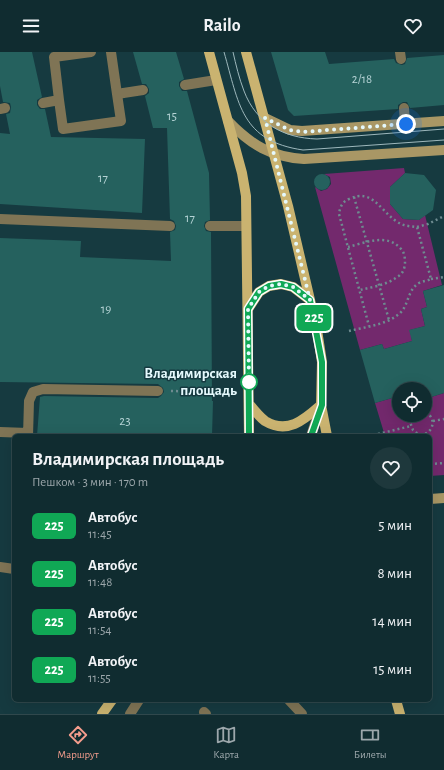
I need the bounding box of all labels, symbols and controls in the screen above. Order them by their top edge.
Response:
icon: menu [20,15,42,37]
icon: heart [402,15,424,37]
text: Railo [203,17,241,35]
house number: 2/18 [352,73,372,86]
house number: 15 [167,110,177,123]
your location [396,114,416,134]
house number: 17 [98,172,109,185]
house number: 17 [185,212,196,225]
house number: 19 [101,303,111,316]
line badge: 225 [291,305,337,331]
text: 225 [304,311,324,325]
place label: Владимирская площадь [144,366,237,398]
marker: Владимирская площадь [240,373,258,391]
map controls [392,382,432,422]
button: locate [392,382,432,422]
house number: 23 [119,415,131,428]
button: heart [370,447,412,489]
text: Владимирская площадь [32,450,224,469]
text: Пешком · 3 мин · 170 m [32,476,148,489]
text: Автобус [88,510,138,525]
text: 5 мин [378,518,412,533]
text: 225 [44,519,64,533]
text: 11:45 [88,528,112,541]
text: Автобус [88,558,138,573]
text: 8 мин [377,566,412,581]
text: 225 [44,567,64,581]
text: 11:48 [88,576,112,589]
text: Автобус [88,606,138,621]
text: 14 мин [372,614,412,629]
text: 225 [44,615,64,629]
text: 11:54 [88,624,112,637]
text: Автобус [88,654,138,669]
text: 15 мин [373,662,412,677]
text: 225 [44,663,64,677]
text: 11:55 [88,672,111,685]
tab: Маршрут [57,724,99,761]
tab: Карта [213,724,239,761]
tab: Билеты [354,724,387,761]

